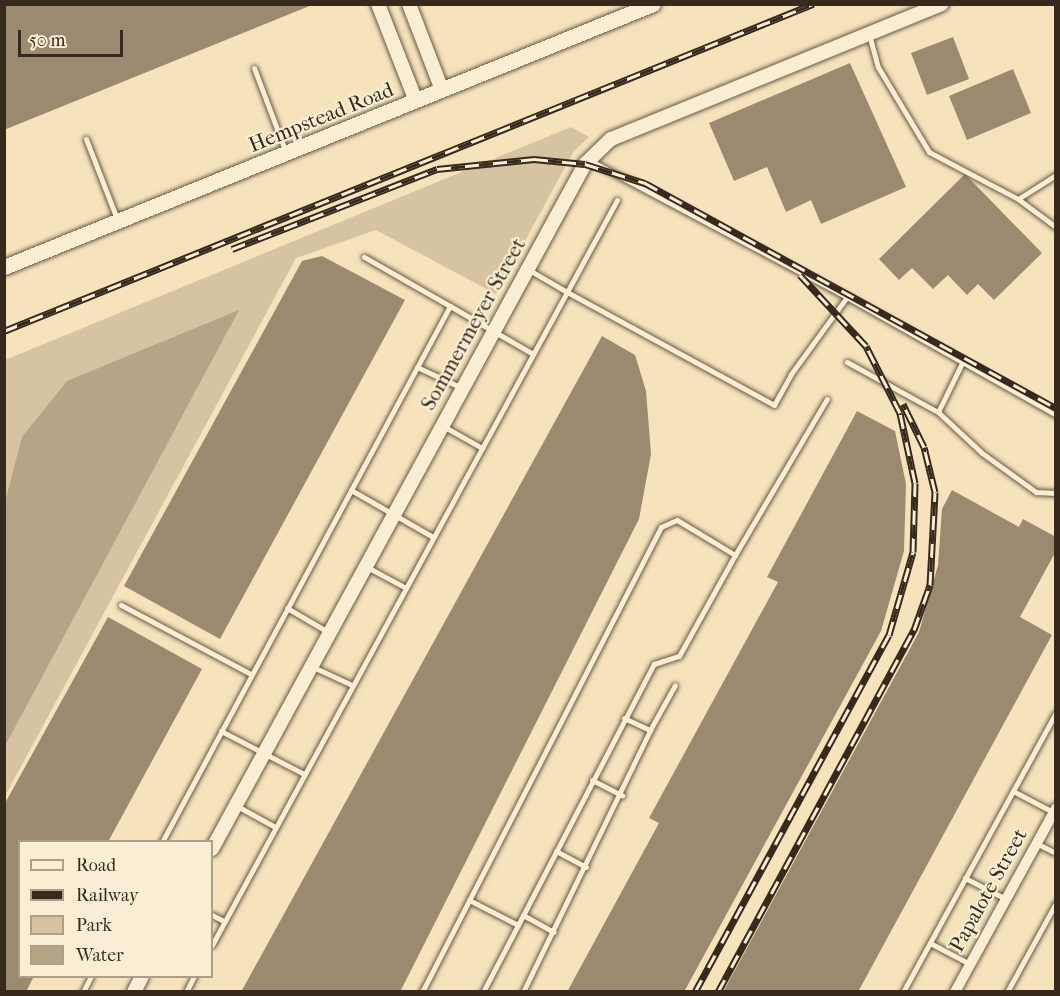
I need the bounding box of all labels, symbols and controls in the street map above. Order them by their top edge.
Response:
scale bar [21,18,126,56]
text: 50 m [29,30,65,51]
street label: Hempstead Road [245,77,397,157]
street label: Sommermeyer Street [415,234,531,414]
street label: Papalote Street [944,824,1032,956]
legend [18,840,213,978]
text: Road [76,855,116,876]
text: Railway [76,885,139,906]
text: Park [76,915,112,936]
text: Water [76,945,124,966]

